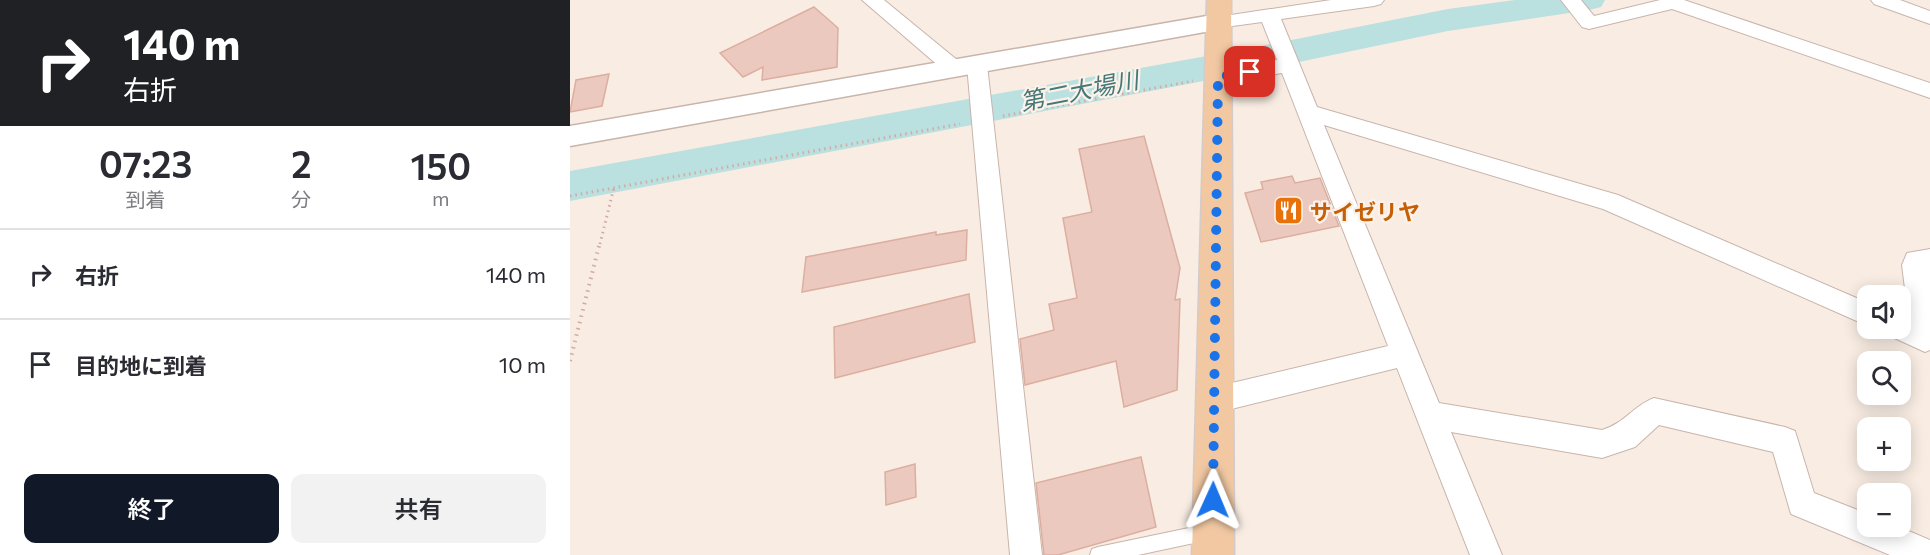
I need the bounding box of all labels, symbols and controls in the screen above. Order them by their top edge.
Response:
text: 140 m [123,17,240,69]
icon: right [24,24,102,102]
pin [1224,46,1275,97]
icon: arrive [1233,55,1266,88]
water label: 第二大場川 [1017,64,1144,116]
text: 右折 [123,73,177,106]
text: 07:23 [99,141,192,185]
text: 2 [291,141,311,185]
text: 150 [410,143,471,187]
text: m [432,186,449,210]
text: 到着 [126,187,166,211]
text: 分 [291,187,311,211]
restaurant icon: サイゼリヤ [1273,195,1305,227]
place label: サイゼリヤ [1310,198,1420,225]
icon: right [24,258,57,291]
text: 140 m [486,261,546,288]
text: 右折 [75,262,119,289]
map controls [1857,285,1911,537]
button: sound [1857,285,1911,339]
icon: arrive [24,348,57,381]
text: 10 m [499,351,546,378]
button: search [1857,351,1911,405]
text: 目的地に到着 [75,352,207,379]
button: + [1857,417,1911,471]
position arrow [1181,468,1245,532]
button: 終了 [24,474,279,543]
button: 共有 [291,474,546,543]
button: − [1857,483,1911,537]

